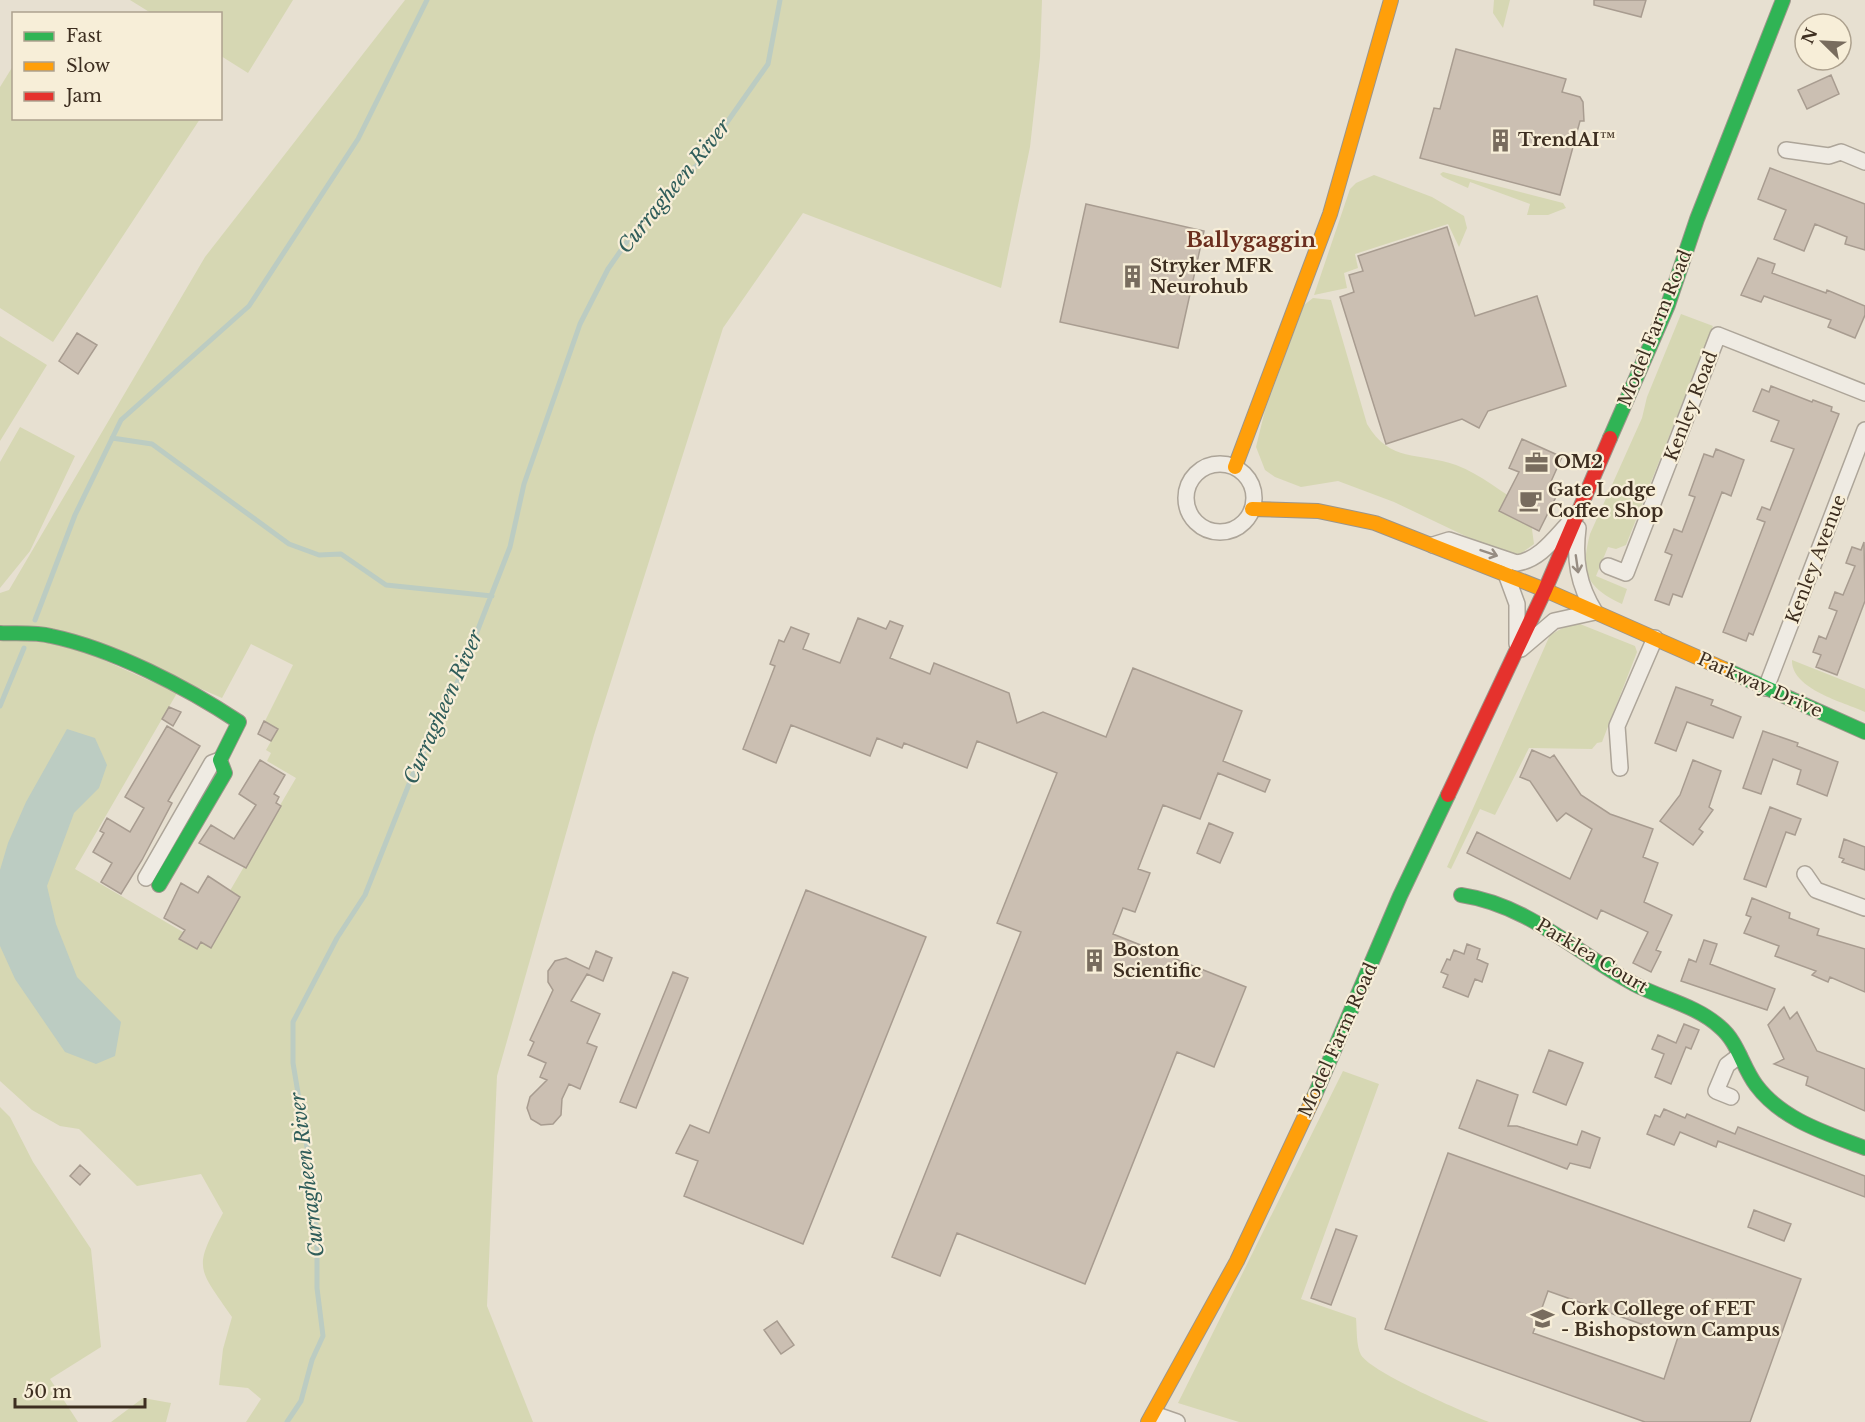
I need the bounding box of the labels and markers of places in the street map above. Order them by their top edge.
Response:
building icon: TrendAI™ [1487,127,1513,153]
place label: TrendAI™ [1518,129,1616,151]
place label: Stryker MFR Neurohub [1150,255,1274,298]
building icon: Stryker MFR Neurohub [1119,263,1145,289]
office icon: OM2 [1523,449,1549,475]
place label: OM2 [1554,451,1603,473]
place label: Gate Lodge Coffee Shop [1548,479,1663,522]
cafe icon: Gate Lodge Coffee Shop [1517,487,1543,513]
place label: Boston Scientific [1113,939,1201,982]
building icon: Boston Scientific [1082,947,1108,973]
place label: Cork College of FET - Bishopstown Campus [1561,1298,1780,1341]
school or university icon: Cork College of FET - Bishopstown Campus [1530,1306,1556,1332]

